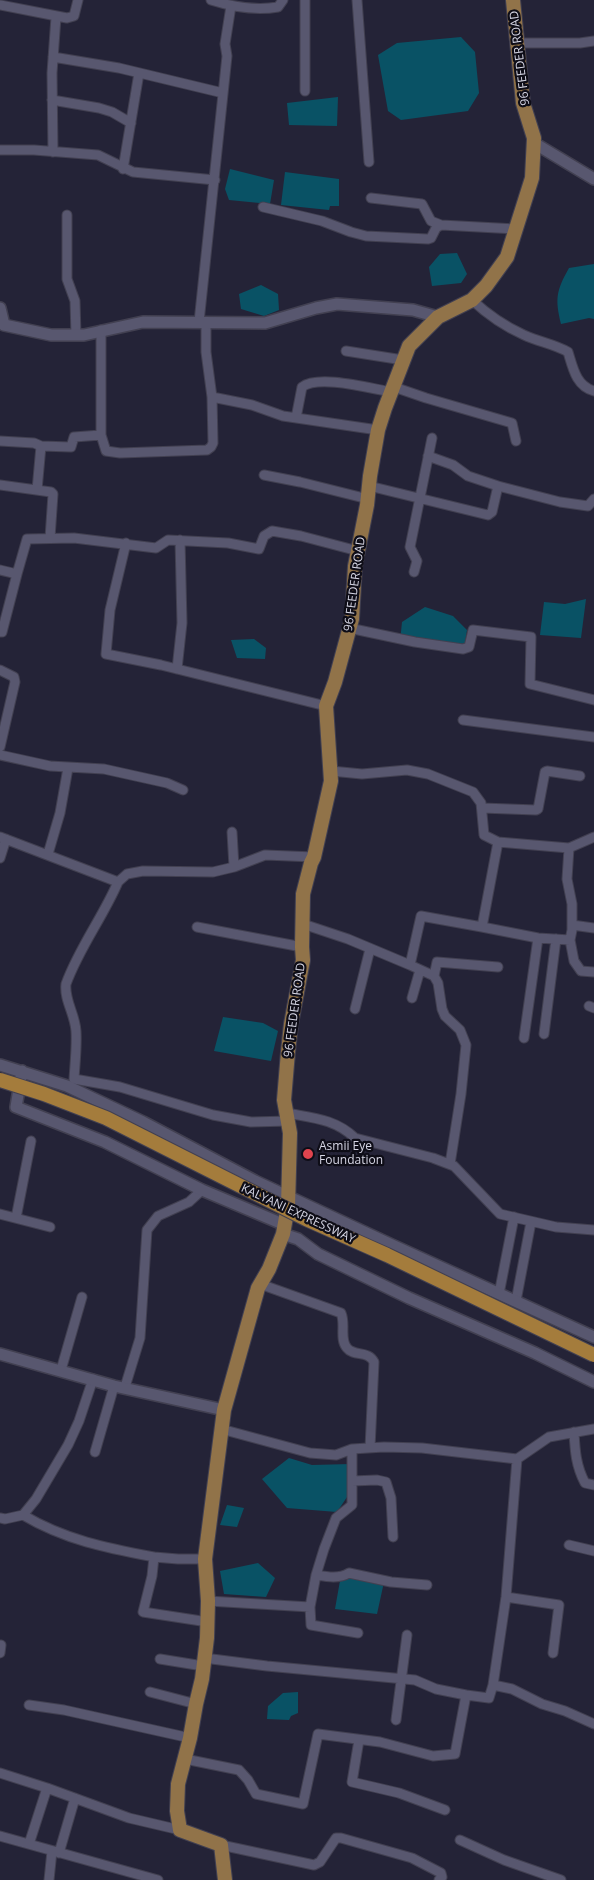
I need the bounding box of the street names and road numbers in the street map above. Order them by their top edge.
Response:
street label: 96 FEEDER ROAD [507,10,533,106]
street label: 96 FEEDER ROAD [341,536,369,632]
street label: 96 FEEDER ROAD [281,962,309,1058]
street label: KALYANI EXPRESSWAY [239,1181,357,1247]

